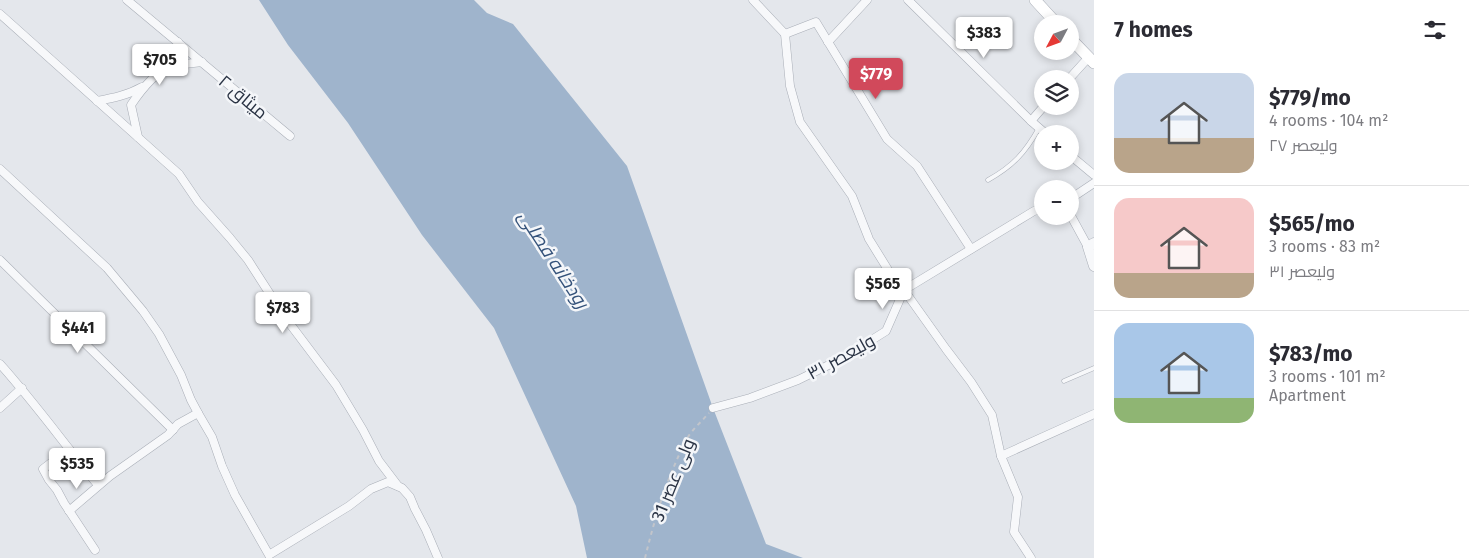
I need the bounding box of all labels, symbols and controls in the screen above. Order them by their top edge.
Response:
north arrow [1034,15,1079,60]
map controls [1034,15,1079,225]
icon: filters [1421,16,1449,44]
pin: $383 [954,17,1014,59]
text: 7 homes [1114,17,1193,43]
text: $383 [967,23,1001,42]
pin: $705 [130,44,190,86]
text: $705 [143,50,177,69]
pin: $779 [846,58,906,100]
text: $779 [860,64,892,83]
street label: میثاق ۲ [213,70,272,125]
button: layers [1034,70,1079,115]
text: $779/mo [1269,85,1351,111]
icon: home [1154,93,1214,153]
text: 4 rooms · 104 m² [1269,111,1388,130]
button: + [1034,125,1079,170]
text: ولیعصر ۲۷ [1269,136,1338,155]
button: − [1034,180,1079,225]
water label: رودخانه فصلی [513,206,595,314]
text: $565/mo [1269,211,1355,237]
icon: home [1154,218,1214,278]
text: 3 rooms · 83 m² [1269,237,1380,256]
text: ولیعصر ۳۱ [1269,262,1335,281]
pin: $565 [853,268,913,310]
text: $565 [866,274,900,293]
pin: $783 [253,292,313,334]
text: $783 [266,298,300,317]
pin: $441 [48,312,108,354]
text: $441 [61,318,95,337]
street label: ولیعصر ۳۱ [803,329,879,385]
text: $783/mo [1269,341,1353,367]
icon: home [1154,343,1214,403]
text: 3 rooms · 101 m² [1269,367,1386,386]
text: Apartment [1269,386,1346,405]
street label: ولی عصر 31 [646,435,700,525]
pin: $535 [47,448,107,490]
text: $535 [60,454,94,473]

